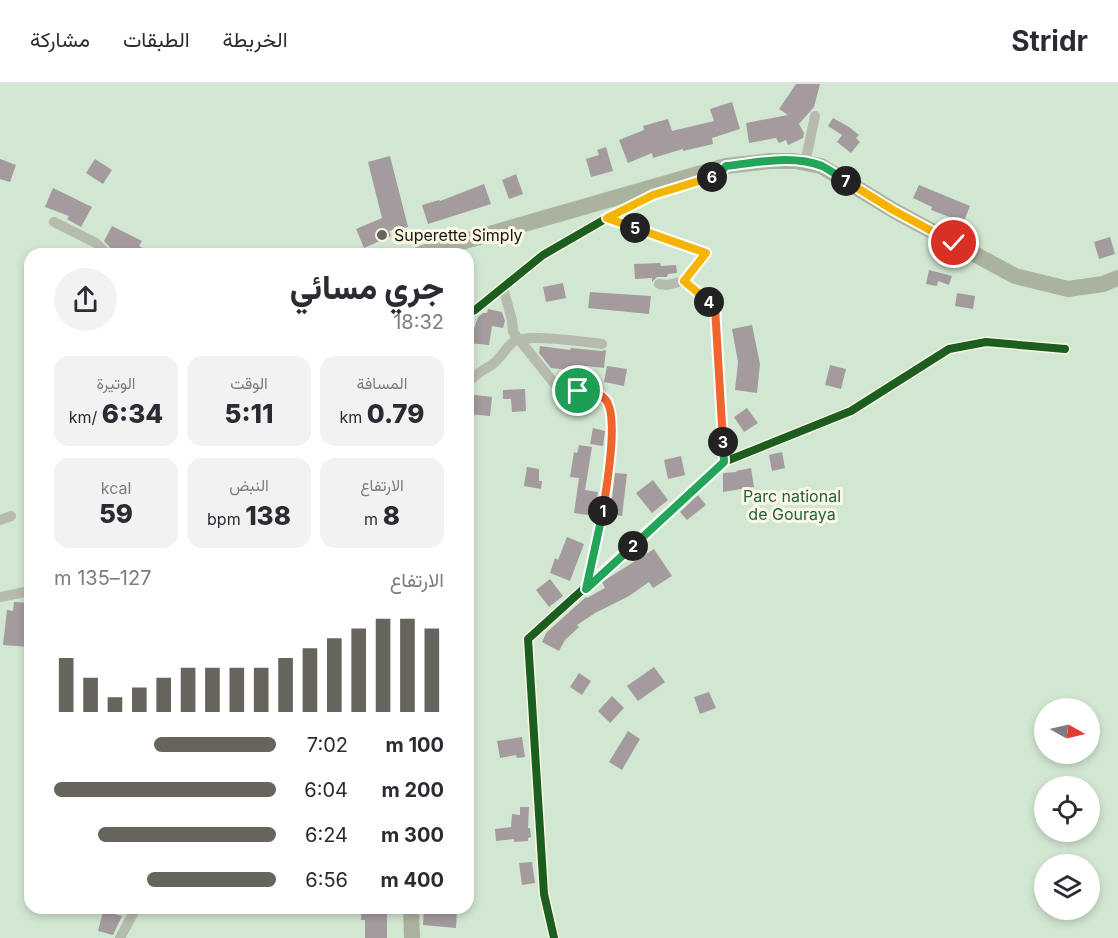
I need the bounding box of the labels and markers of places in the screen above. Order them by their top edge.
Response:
pin: 6 [697,162,727,192]
pin: 7 [831,166,861,196]
pin: 5 [620,213,650,243]
pin [928,217,979,268]
place label: Superette Simply [394,225,523,245]
marker: Superette Simply [375,228,389,242]
pin: 4 [694,287,724,317]
pin [552,365,603,416]
pin: 3 [708,427,738,457]
pin: 1 [588,496,618,526]
pin: 2 [618,531,648,561]

